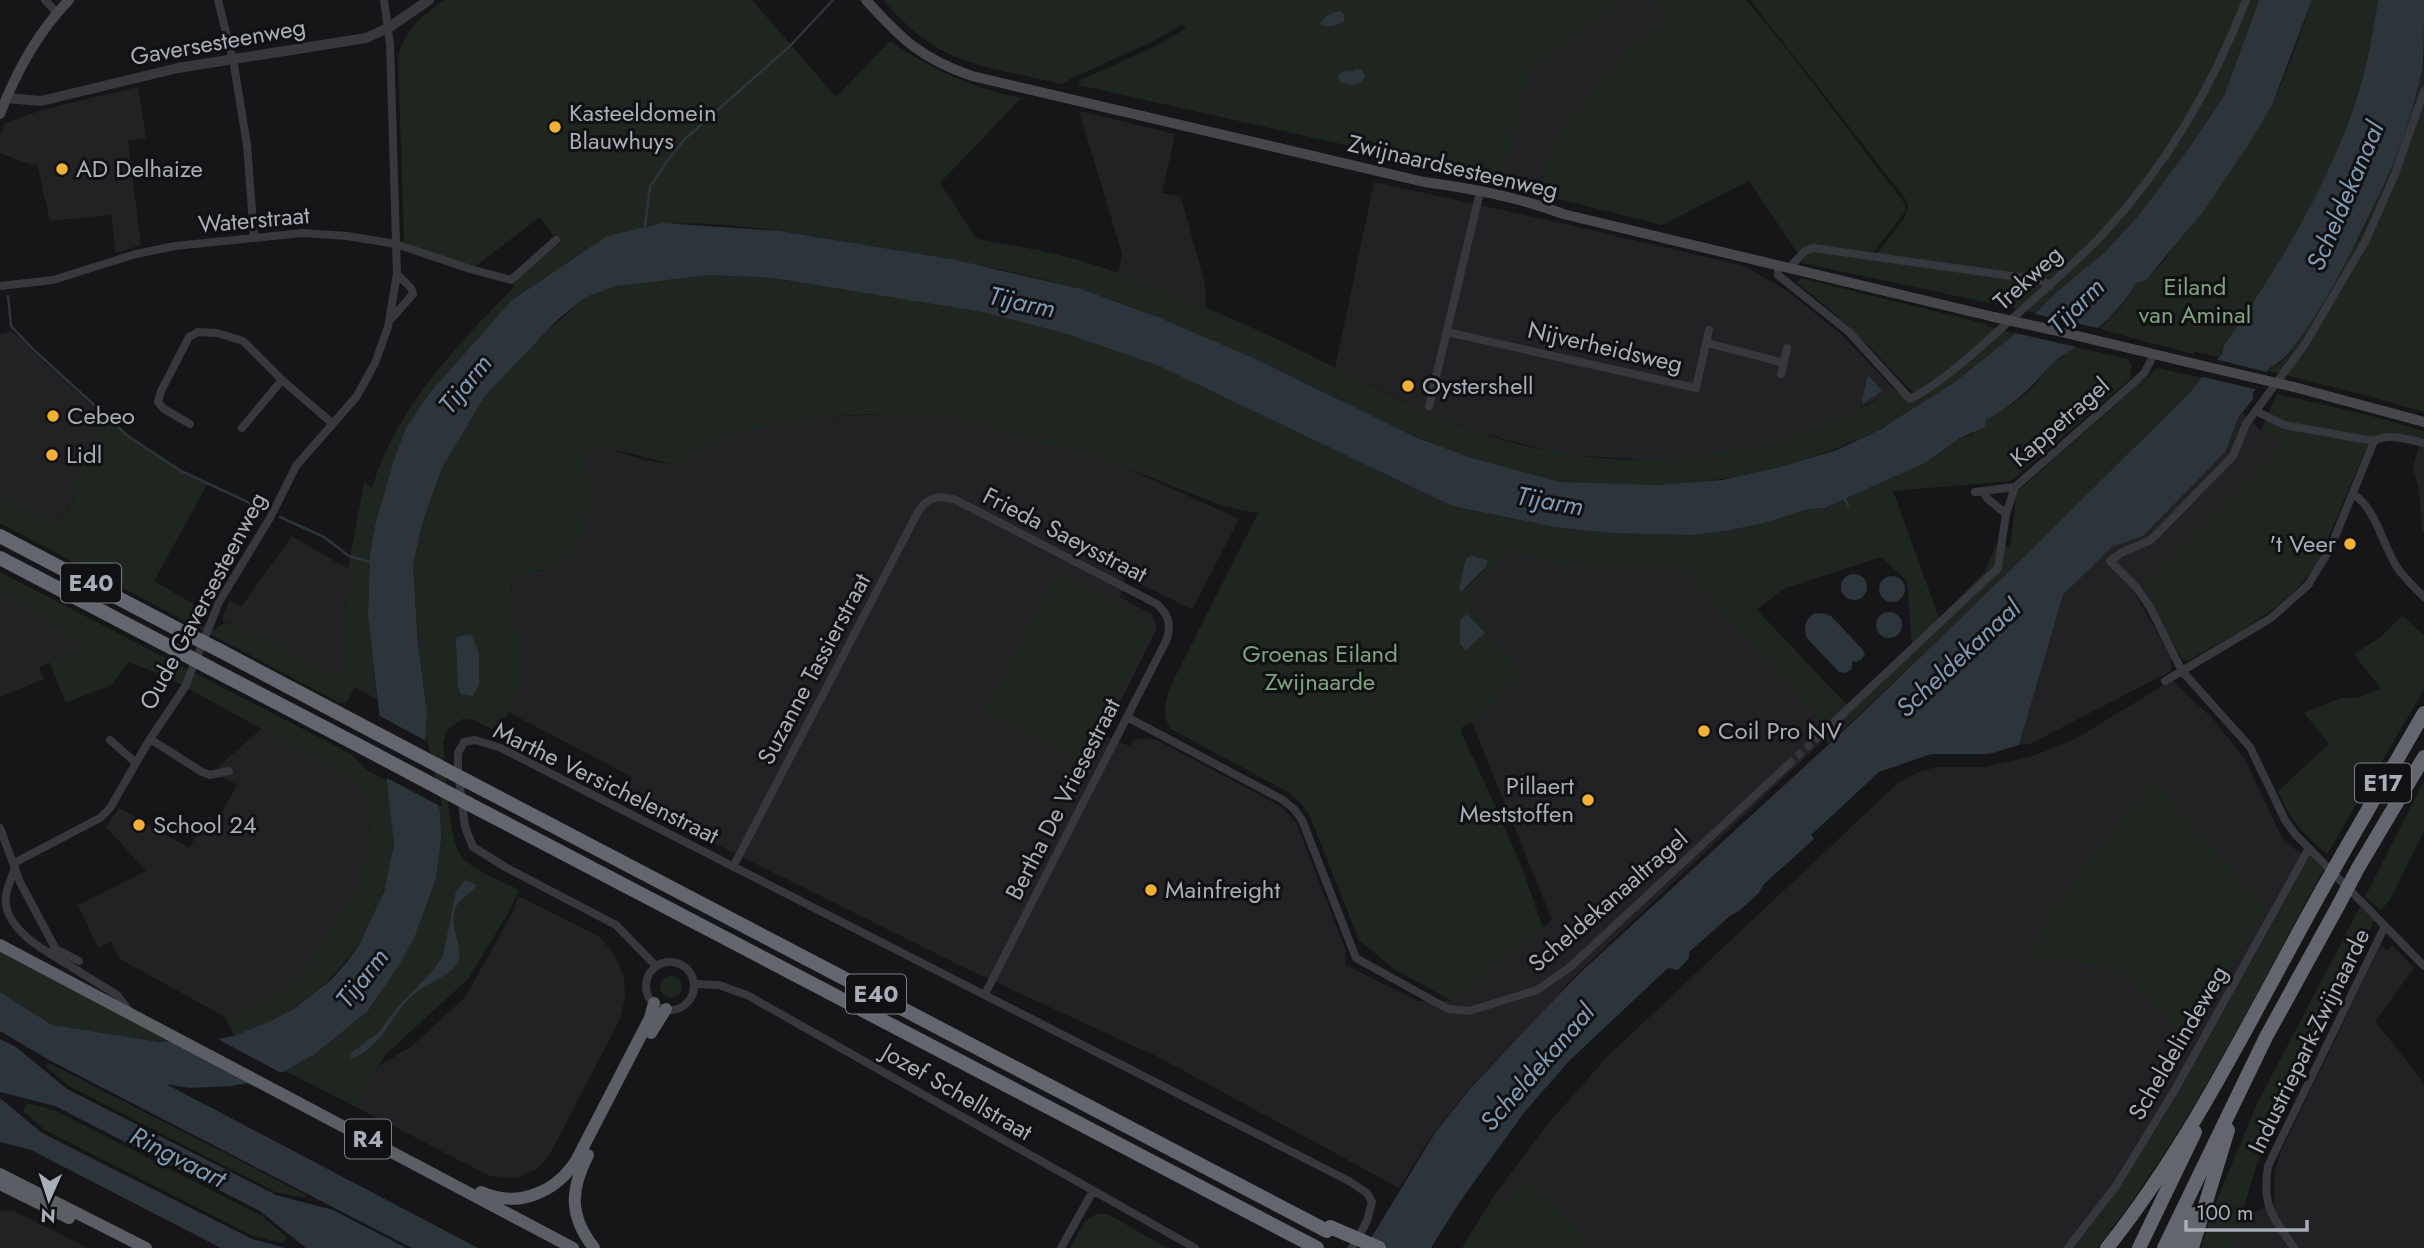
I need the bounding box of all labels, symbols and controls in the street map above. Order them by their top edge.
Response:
street label: Gaversesteenweg [127,9,308,74]
place label: Kasteeldomein Blauwhuys [569,95,716,158]
water label: Scheldekanaal [2297,114,2394,276]
marker: Kasteeldomein Blauwhuys [547,119,563,135]
street label: Zwijnaardsesteenweg [1345,125,1562,208]
place label: AD Delhaize [76,151,203,186]
marker: AD Delhaize [54,161,70,177]
street label: Waterstraat [197,197,311,242]
street label: Trekweg [1985,237,2070,318]
water label: Tijarm [2039,269,2113,343]
park label: Eiland van Aminal [2139,269,2251,332]
water label: Tijarm [985,276,1059,328]
street label: Nijverheidsweg [1524,312,1686,381]
water label: Tijarm [429,346,501,422]
place label: Oystershell [1422,368,1534,403]
street label: Kappetragel [2002,368,2117,475]
marker: Oystershell [1400,378,1416,394]
place label: Cebeo [67,398,135,433]
marker: Cebeo [45,408,61,424]
place label: Lidl [66,437,102,472]
marker: Lidl [44,447,60,463]
water label: Tijarm [1514,476,1586,526]
street label: Frieda Saeysstraat [977,478,1154,591]
street label: Oude Gaversesteenweg [130,486,275,716]
place label: 't Veer [2269,526,2337,561]
marker: 't Veer [2342,536,2358,552]
road number: E40 [61,564,121,603]
street label: Suzanne Tassierstraat [748,567,879,771]
water label: Scheldekanaal [1887,589,2030,726]
park label: Groenas Eiland Zwijnaarde [1242,636,1398,699]
street label: Bertha De Vriesestraat [996,691,1129,906]
street label: Marthe Versichelenstraat [488,713,725,853]
place label: Coil Pro NV [1718,713,1842,748]
marker: Coil Pro NV [1696,723,1712,739]
road number: E17 [2355,764,2411,803]
place label: Pillaert Meststoffen [1460,768,1574,831]
marker: Pillaert Meststoffen [1580,792,1596,808]
place label: School 24 [153,807,257,842]
marker: School 24 [131,817,147,833]
street label: Scheldekanaaltragel [1520,821,1695,980]
place label: Mainfreight [1165,872,1280,907]
marker: Mainfreight [1143,882,1159,898]
street label: Industriepark-Zwijnaarde [2239,922,2378,1159]
water label: Tijarm [326,940,398,1016]
street label: Scheldelindeweg [2119,959,2236,1126]
road number: E40 [846,974,906,1014]
water label: Scheldekanaal [1471,994,1604,1139]
street label: Jozef Schellstraat [873,1033,1039,1149]
water label: Ringvaart [124,1117,234,1198]
road number: R4 [345,1120,391,1158]
north arrow [14,1164,84,1234]
scale bar [2186,1188,2307,1232]
text: 100 m [2196,1198,2253,1228]
text: N [40,1202,56,1229]

